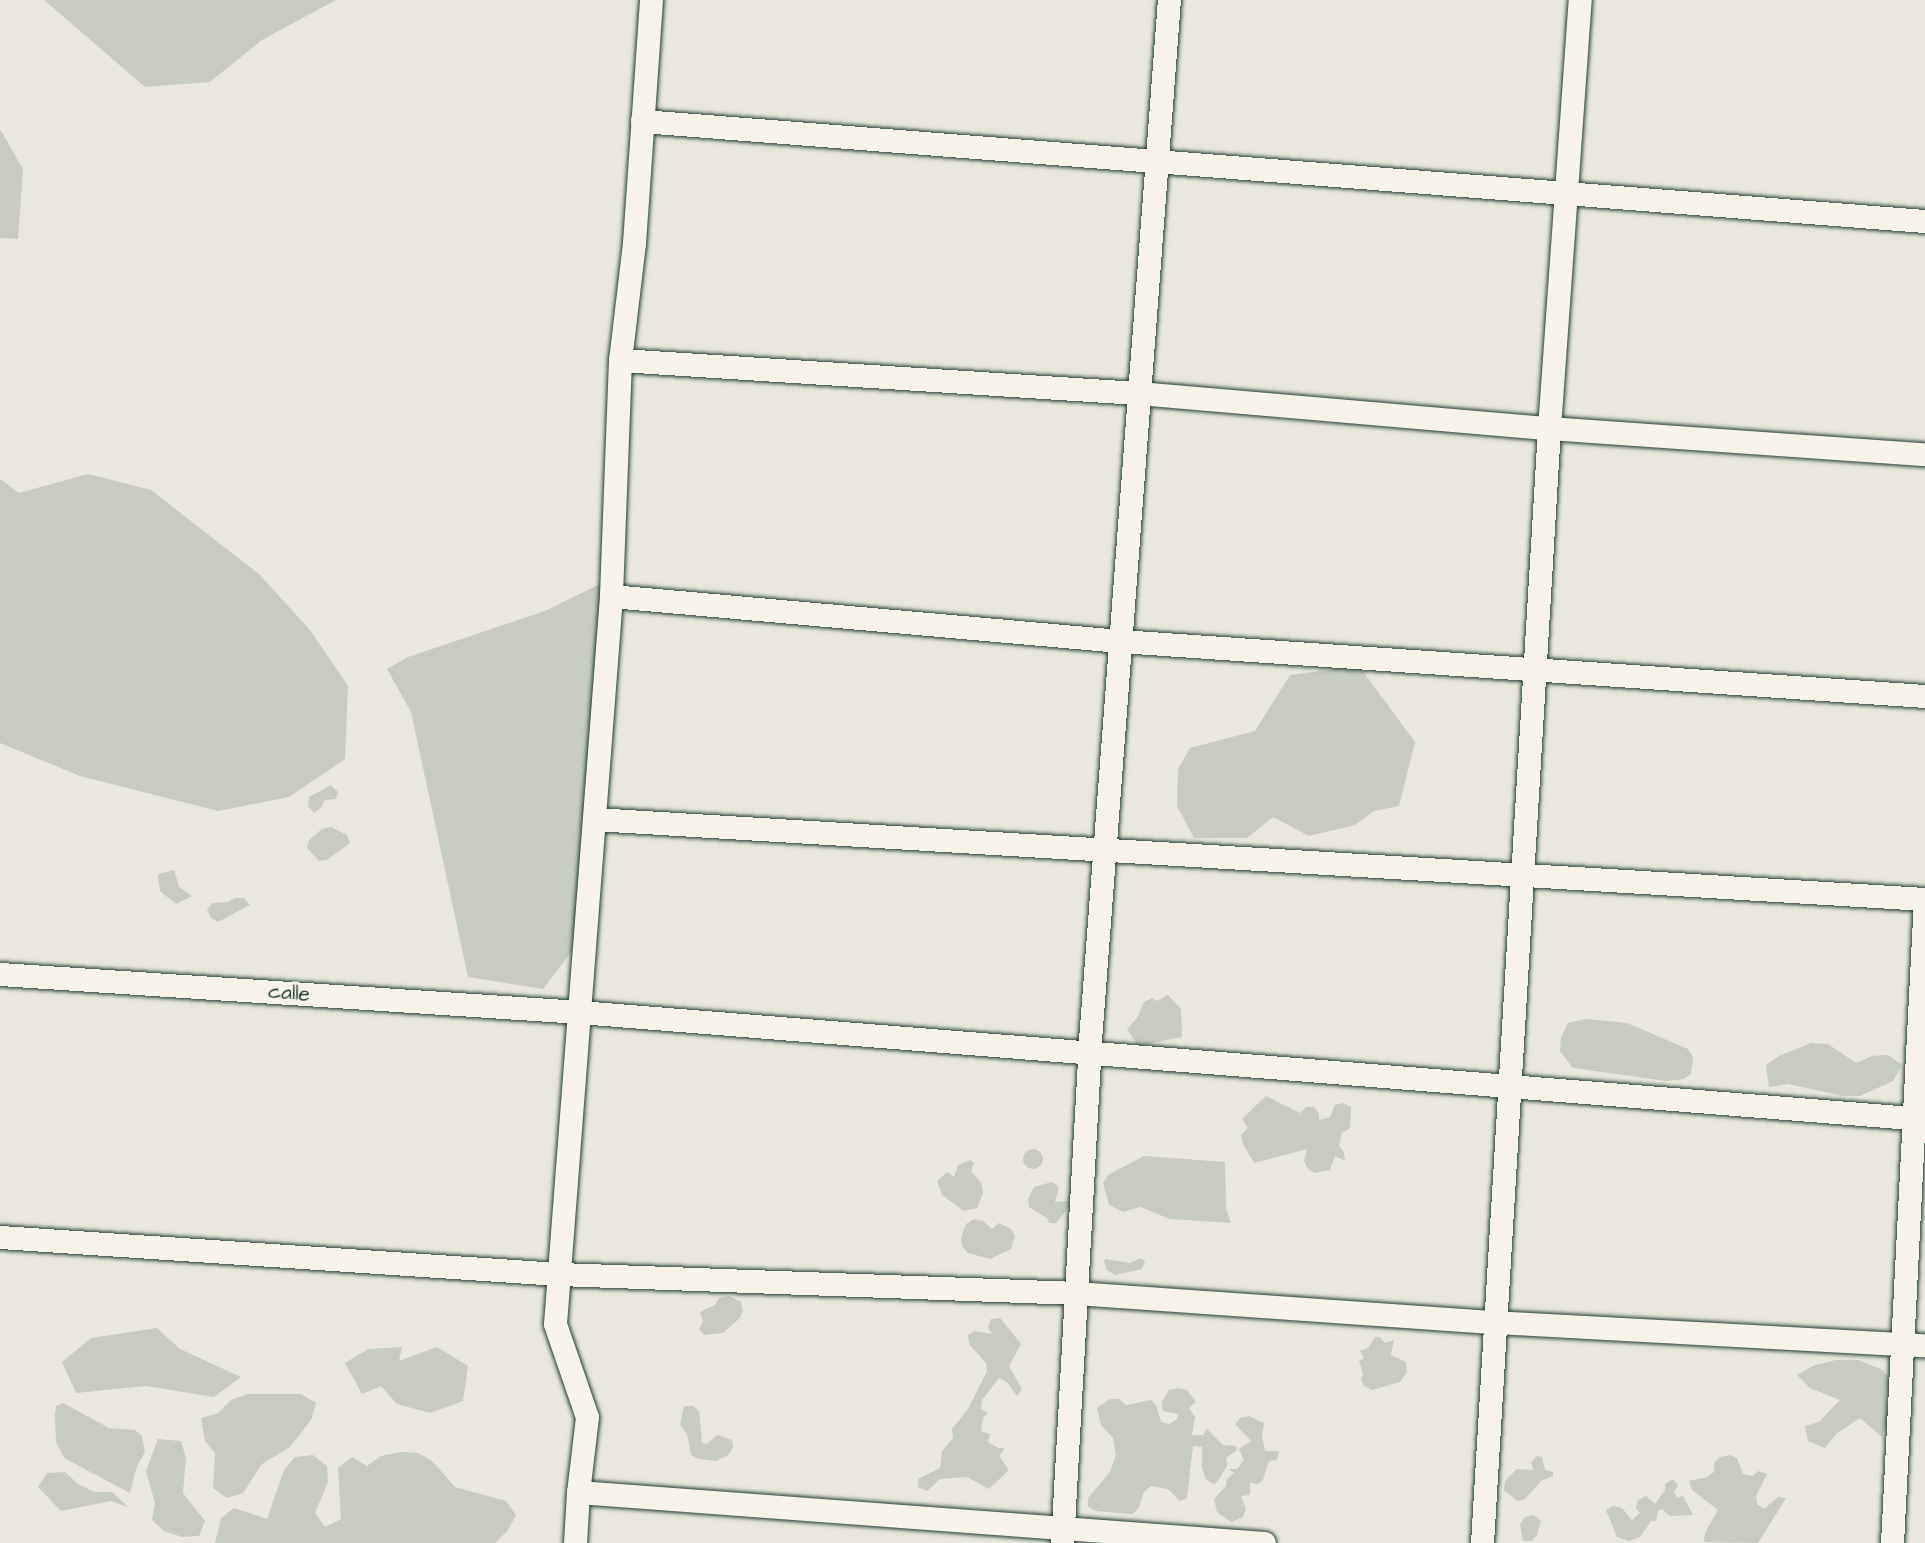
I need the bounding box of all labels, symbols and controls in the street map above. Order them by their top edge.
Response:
street label: calle [267,979,311,1007]

